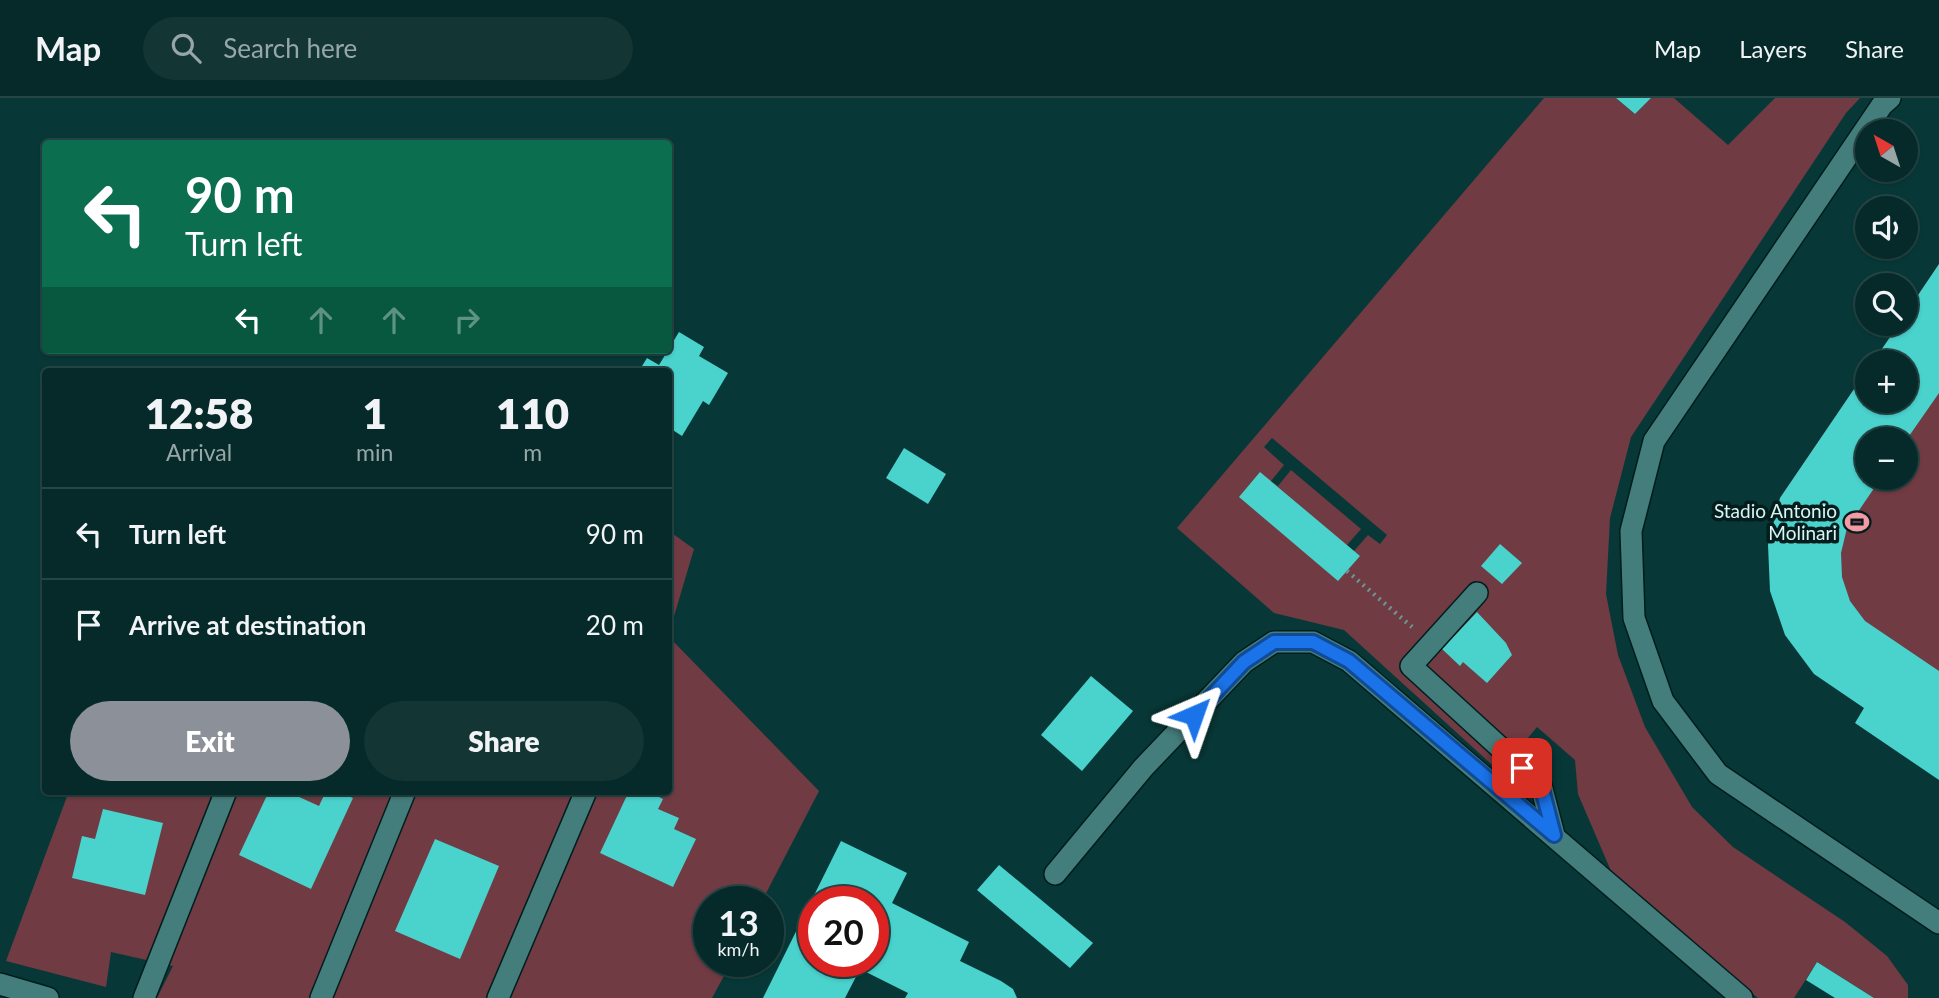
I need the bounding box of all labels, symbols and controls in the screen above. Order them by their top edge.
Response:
search box [143,17,633,80]
text: Map [35,28,101,68]
icon: search [167,29,205,67]
text: Search here [223,32,357,64]
text: Map [1654,34,1701,63]
text: Layers [1739,34,1807,63]
text: Share [1845,34,1904,63]
north arrow [1855,119,1918,182]
map controls [1855,119,1918,490]
text: 90 m [185,165,295,223]
icon: left [70,168,161,259]
button: sound [1855,196,1918,259]
text: Turn left [185,224,302,263]
button: search [1855,273,1918,336]
icon: left [229,301,267,339]
icon: ahead [302,301,340,339]
icon: ahead [375,301,413,339]
icon: right [448,301,486,339]
button: + [1855,350,1918,413]
text: 12:58 [145,388,253,438]
text: 1 [363,388,387,438]
text: 110 [496,388,569,438]
button: − [1855,427,1918,490]
text: Arrival [166,438,232,466]
text: min [356,438,393,466]
text: m [523,438,542,466]
place label: Stadio Antonio Molinari [1714,499,1837,544]
sports icon: Stadio Antonio Molinari [1843,508,1871,536]
icon: left [70,515,108,553]
text: Turn left [129,518,226,550]
text: 90 m [586,518,644,550]
icon: arrive [70,606,108,644]
text: Arrive at destination [129,609,366,641]
text: 20 m [586,609,644,641]
position arrow [1157,678,1231,752]
button: Exit [70,701,350,781]
button: Share [364,701,644,781]
pin [1492,738,1552,798]
icon: arrive [1503,749,1541,787]
speed limit sign: 20 [798,886,889,977]
text: 13 [718,901,759,943]
text: km/h [717,938,760,960]

